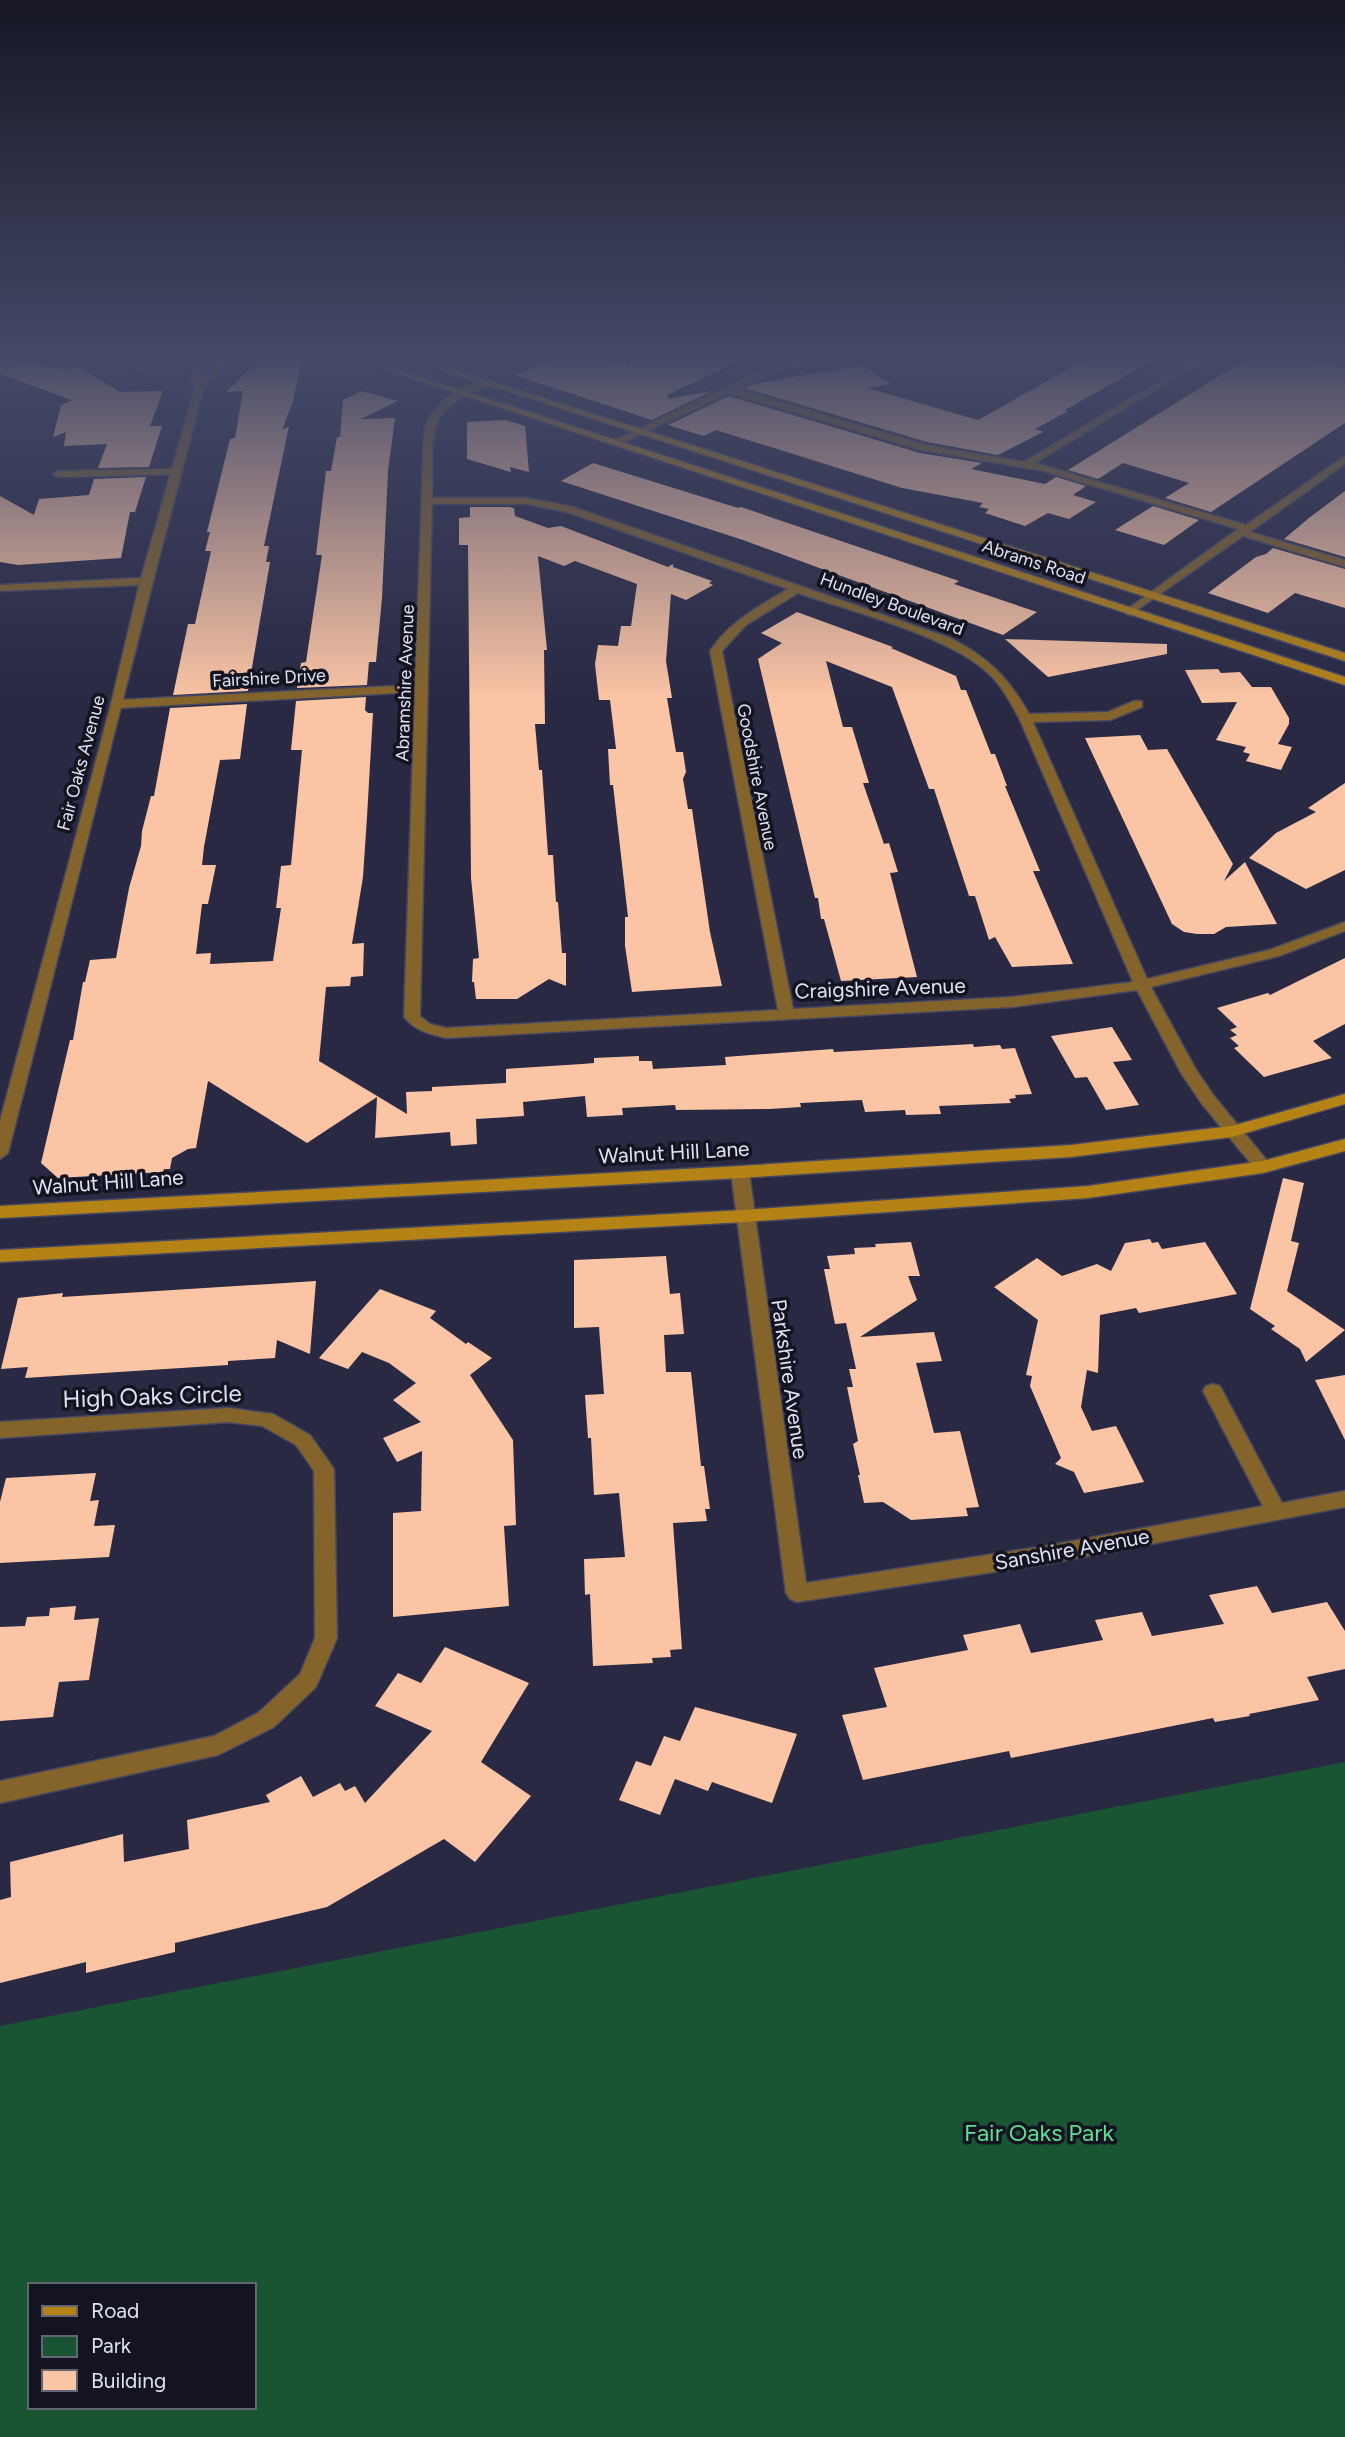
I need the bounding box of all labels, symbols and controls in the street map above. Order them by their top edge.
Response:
street label: Abrams Road [979,535,1089,589]
street label: Hundley Boulevard [817,568,967,640]
street label: Abramshire Avenue [391,604,419,762]
street label: Fairshire Drive [212,664,327,692]
street label: Fair Oaks Avenue [52,693,110,833]
street label: Goodshire Avenue [732,702,782,852]
street label: Craigshire Avenue [794,973,966,1003]
street label: Walnut Hill Lane [598,1136,750,1168]
street label: Walnut Hill Lane [32,1164,184,1200]
street label: Parkshire Avenue [766,1297,814,1461]
street label: High Oaks Circle [62,1378,242,1414]
street label: Sanshire Avenue [993,1523,1151,1575]
park label: Fair Oaks Park [964,2118,1114,2147]
legend [28,2283,256,2409]
text: Road [91,2298,139,2323]
text: Park [91,2333,132,2358]
text: Building [91,2368,166,2393]

